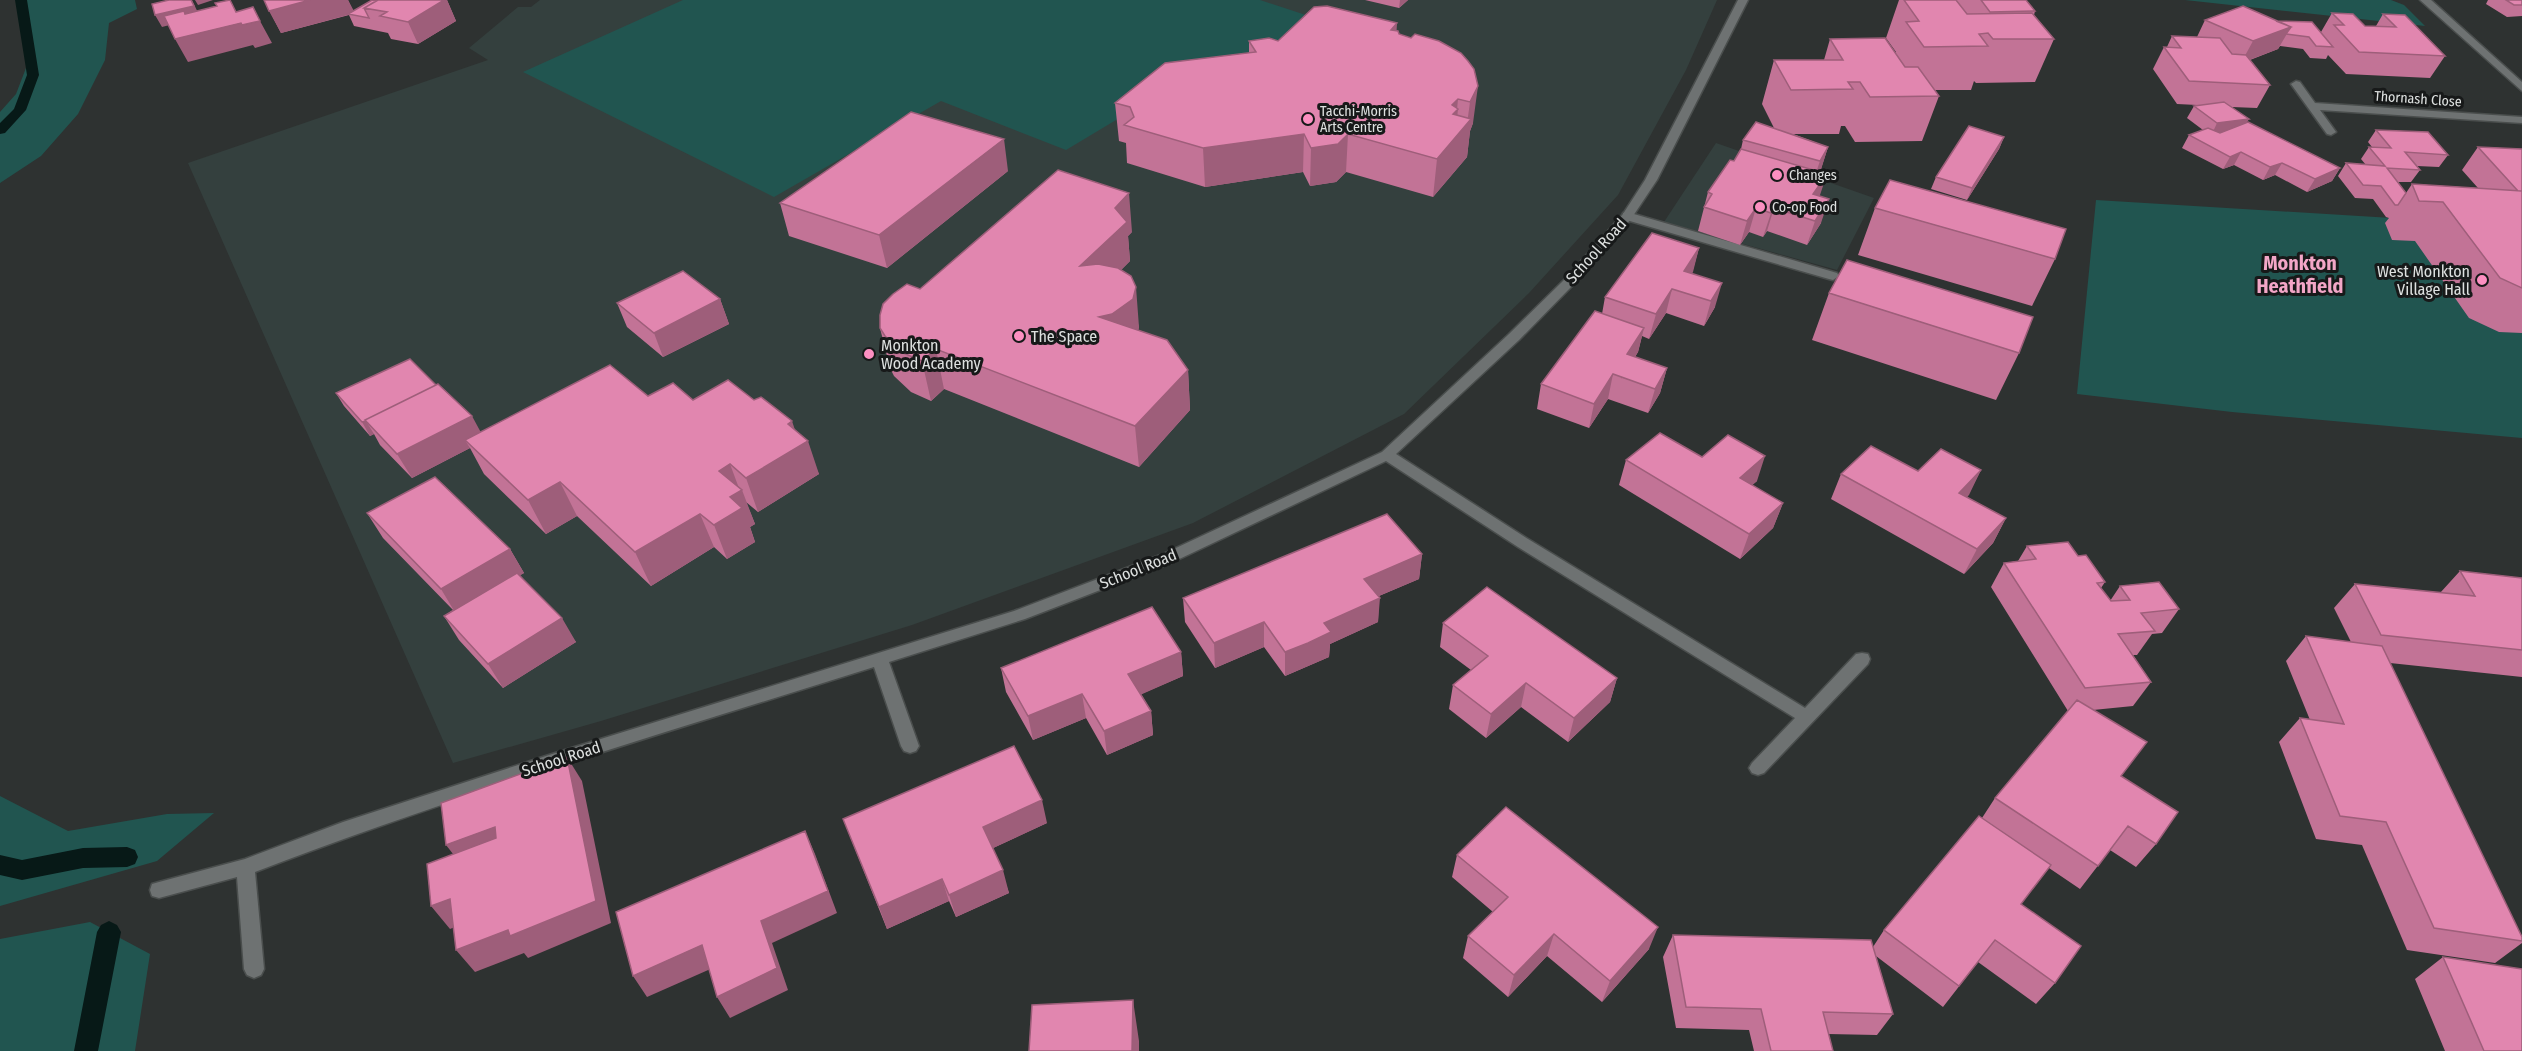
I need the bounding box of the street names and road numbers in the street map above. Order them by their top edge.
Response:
street label: Thornash Close [2374,87,2462,111]
street label: School Road [1562,214,1630,288]
street label: School Road [1097,545,1179,593]
street label: School Road [519,737,603,781]

